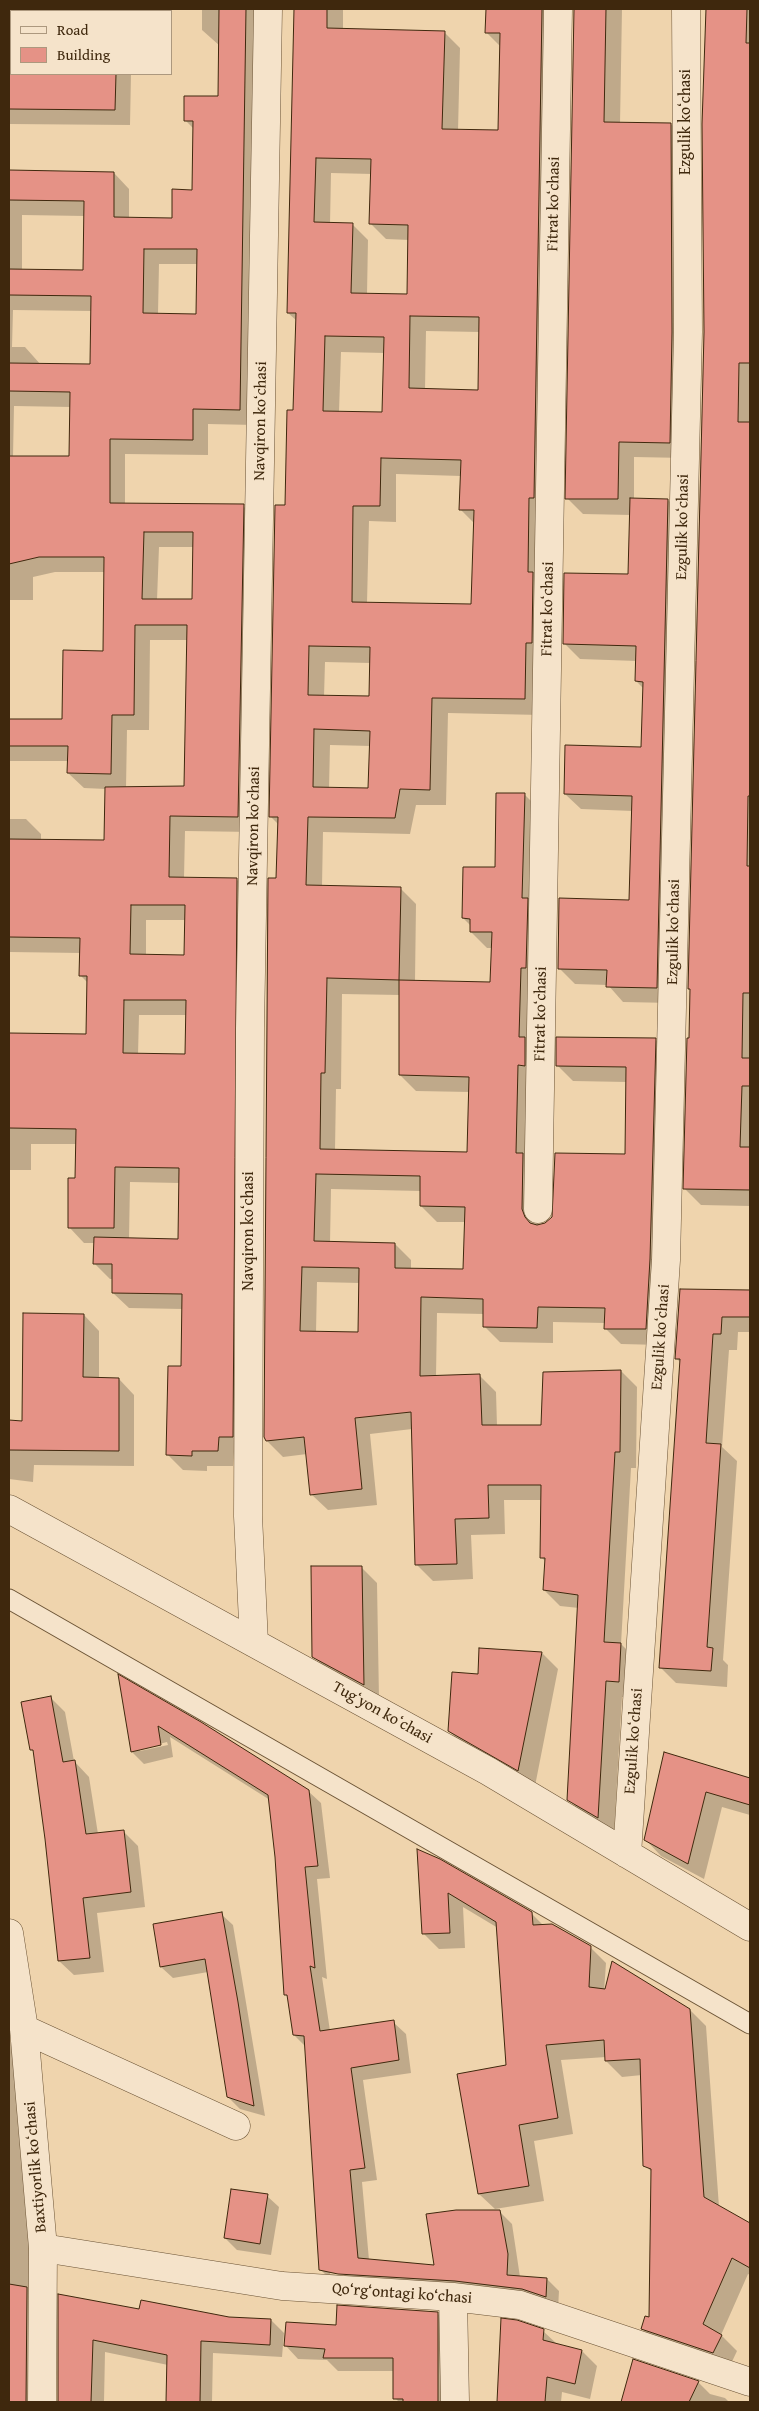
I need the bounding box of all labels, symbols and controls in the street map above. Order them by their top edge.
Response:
legend [10,10,172,75]
text: Road [57,19,88,40]
text: Building [57,44,110,65]
street label: Ezgulik koʻchasi [676,69,696,175]
street label: Fitrat koʻchasi [544,156,564,252]
street label: Navqiron koʻchasi [250,361,272,481]
street label: Ezgulik koʻchasi [672,474,694,580]
street label: Fitrat koʻchasi [538,561,558,657]
street label: Navqiron koʻchasi [243,766,265,886]
street label: Ezgulik koʻchasi [663,879,685,985]
street label: Fitrat koʻchasi [531,966,551,1062]
street label: Navqiron koʻchasi [239,1171,259,1291]
street label: Ezgulik koʻchasi [648,1283,674,1391]
street label: Tugʻyon koʻchasi [329,1678,435,1748]
street label: Ezgulik koʻchasi [621,1687,647,1795]
street label: Baxtiyorlik koʻchasi [21,2101,51,2233]
street label: Qo‘rg‘ontagi ko‘chasi [331,2280,473,2308]

